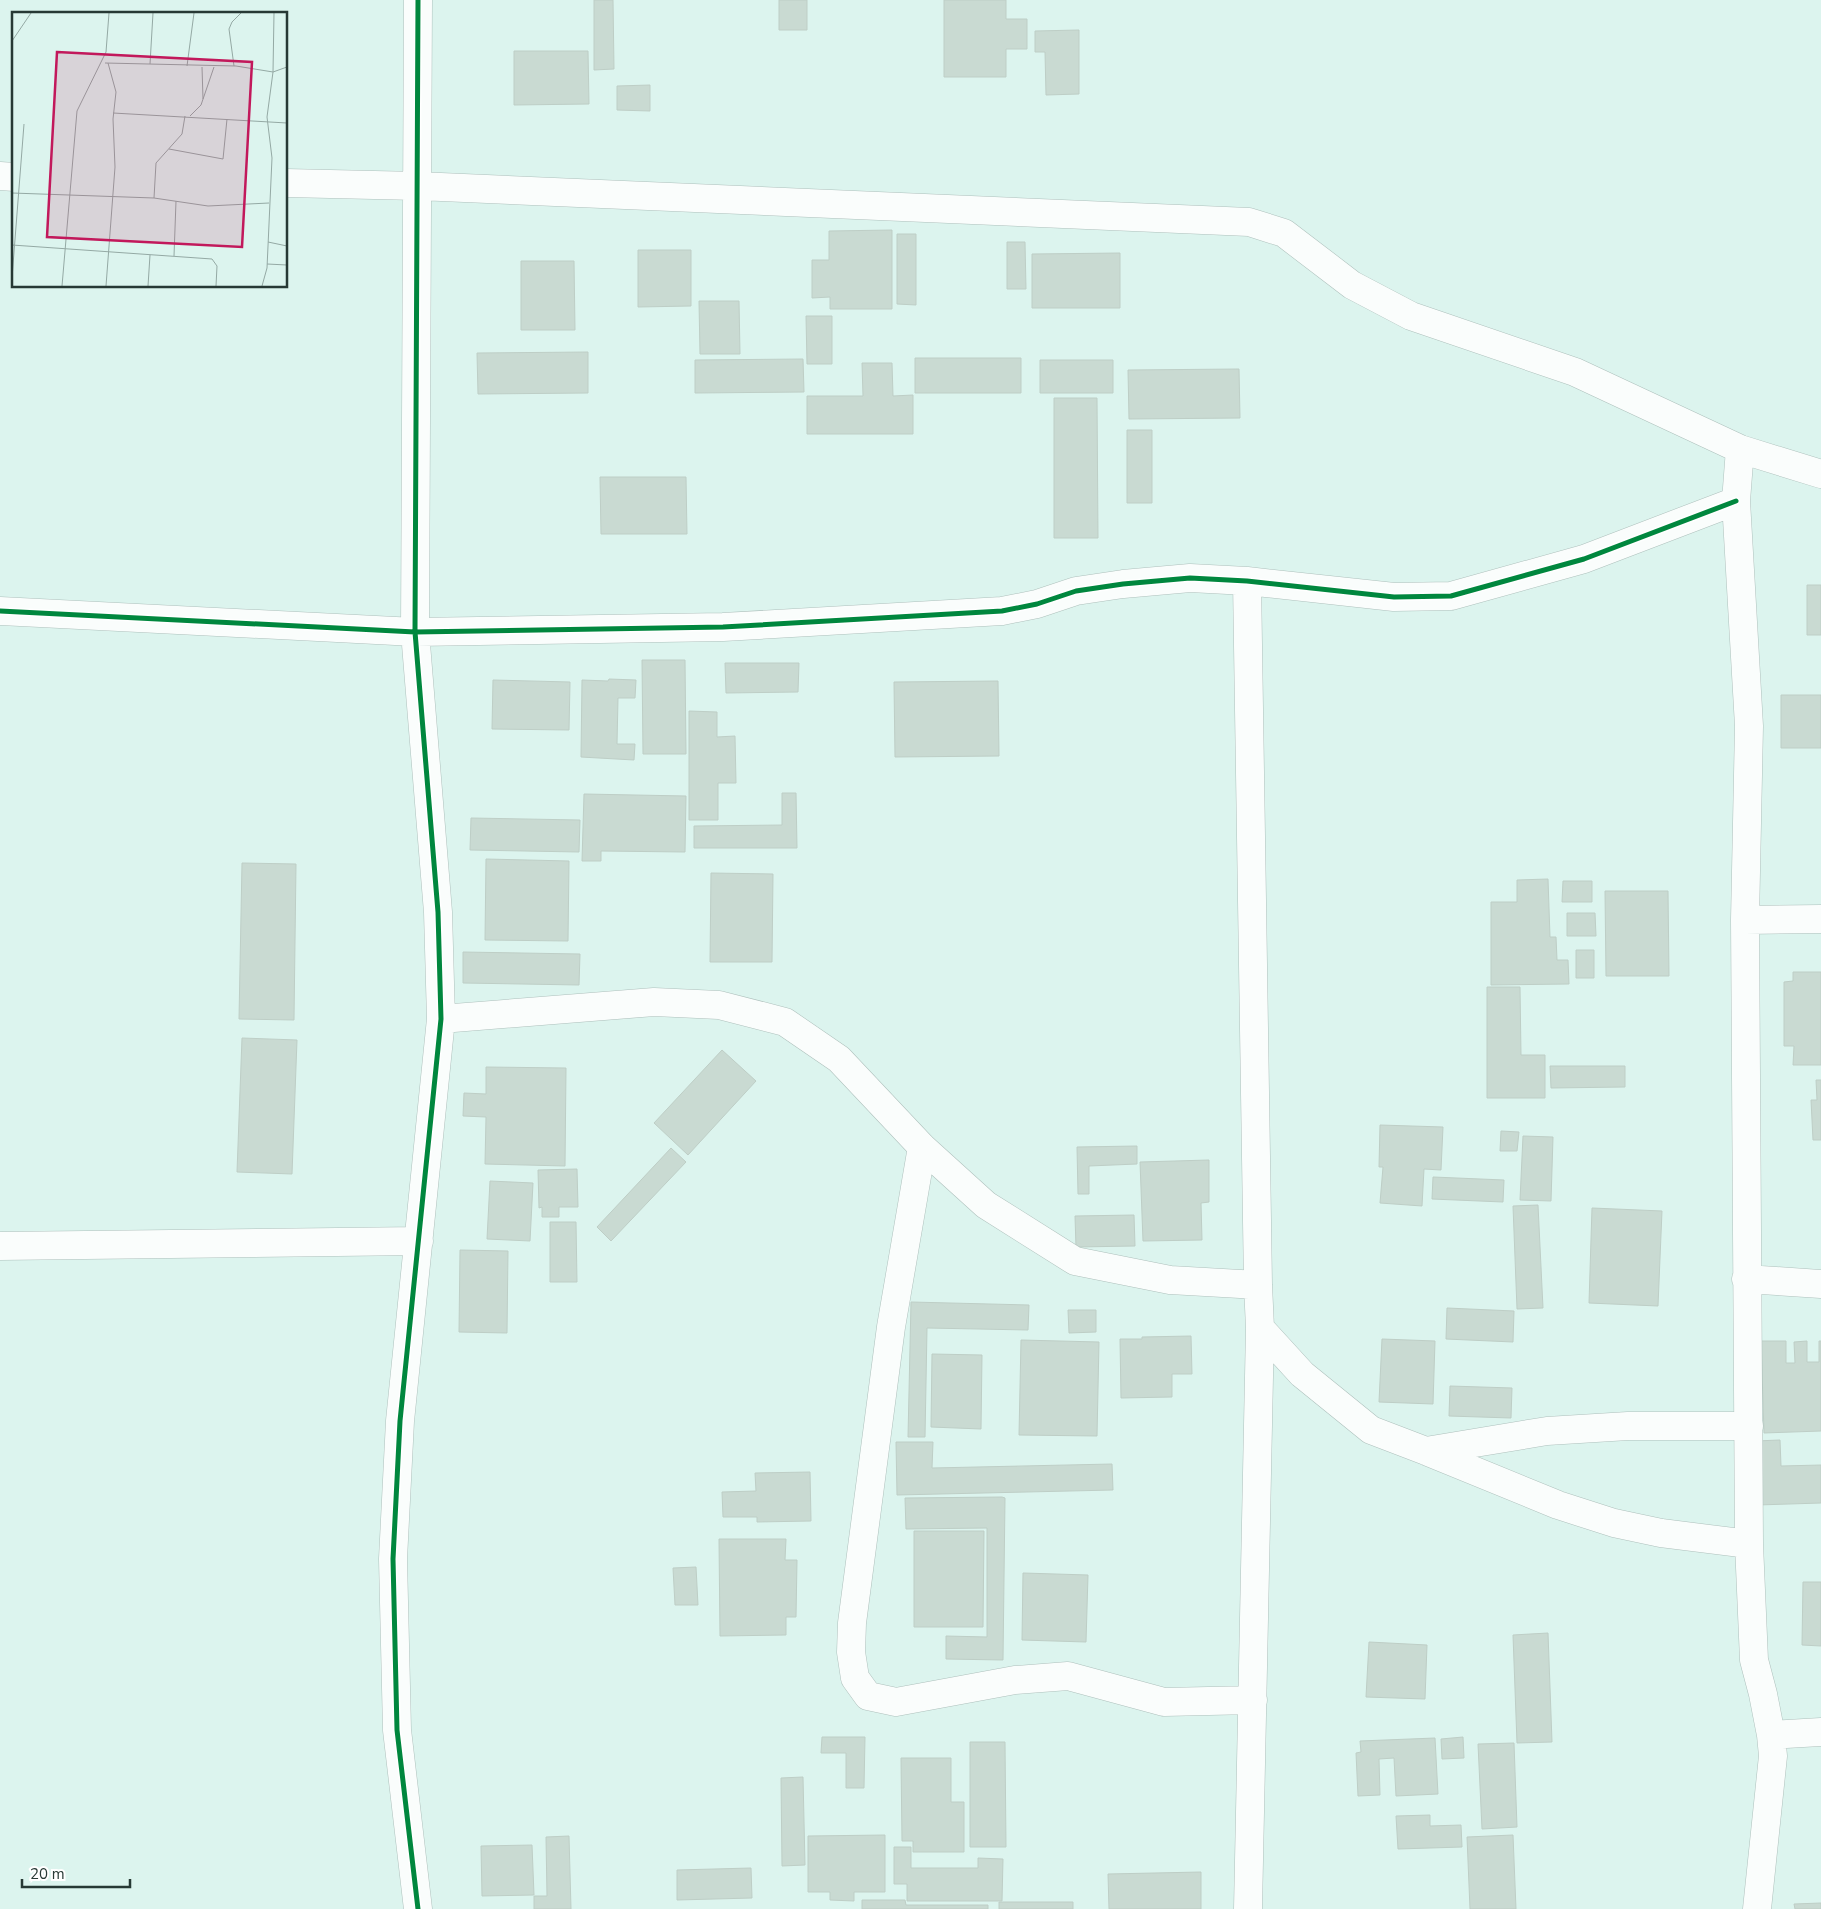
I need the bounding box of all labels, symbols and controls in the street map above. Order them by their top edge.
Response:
inset map [12,12,288,288]
scale bar [22,1856,130,1888]
text: 20 m [30,1864,65,1884]

